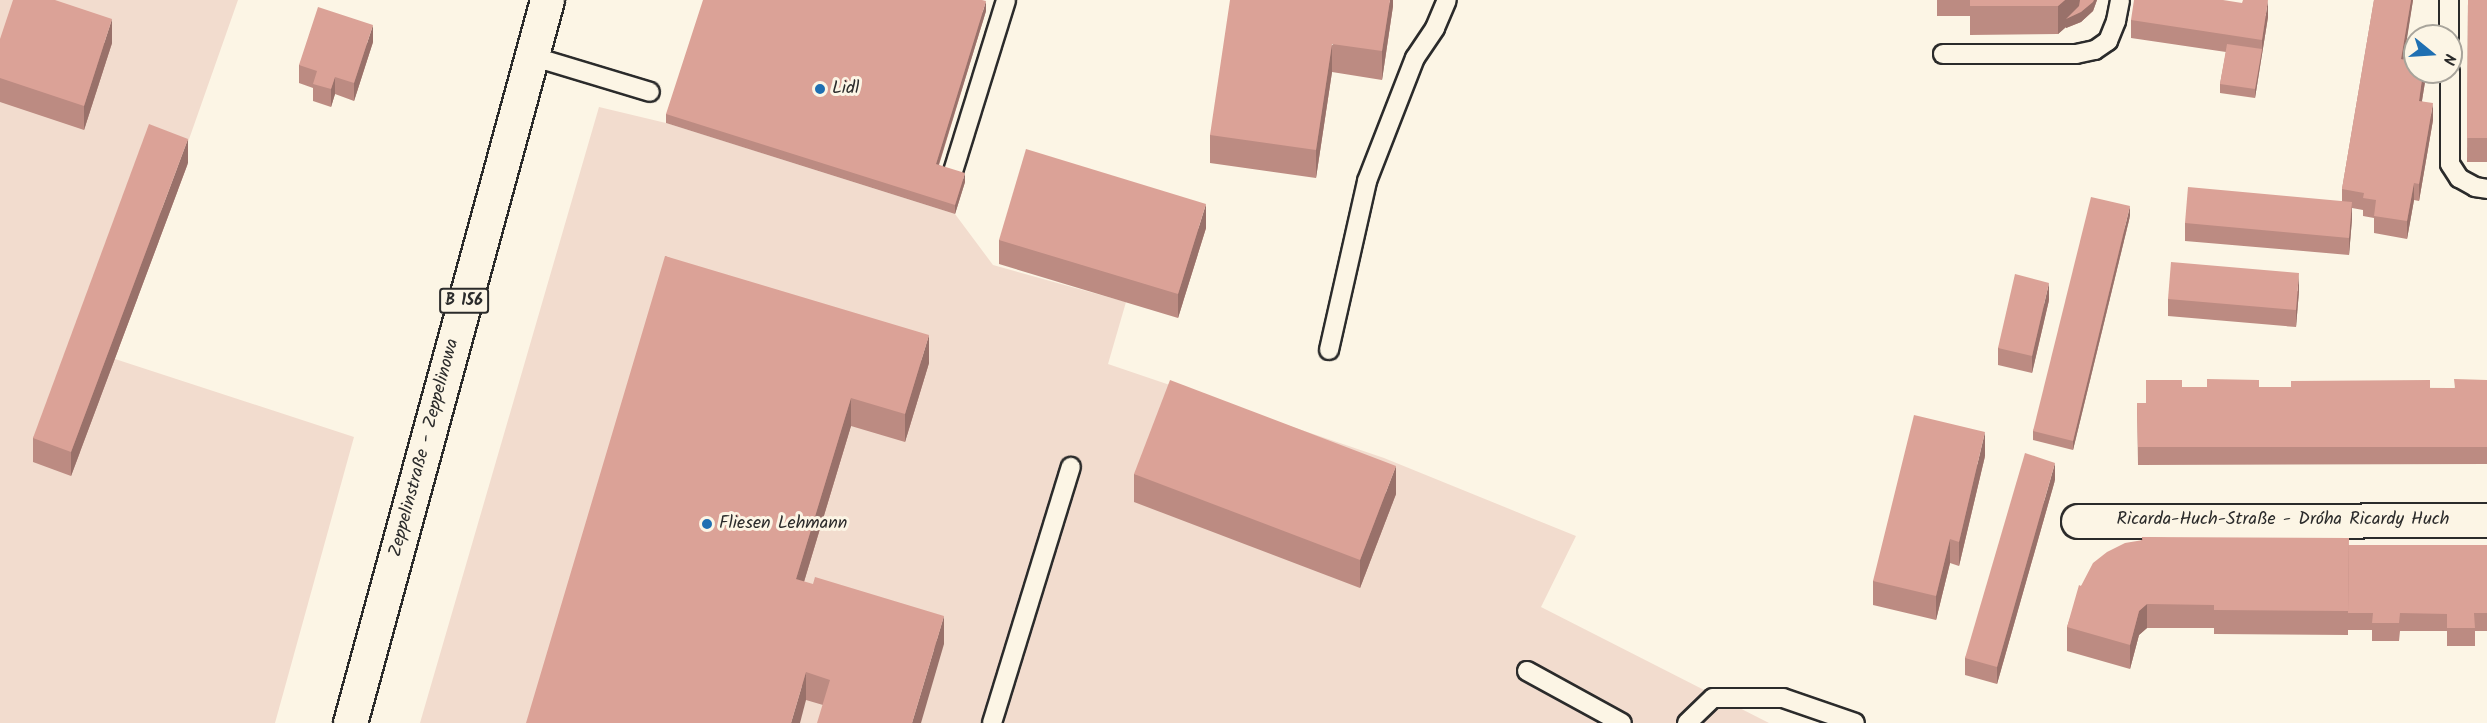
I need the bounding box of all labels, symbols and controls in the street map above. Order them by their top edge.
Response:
north arrow [2403,24,2463,84]
text: N [2435,50,2462,68]
place label: Lidl [832,78,860,100]
marker: Lidl [813,82,827,96]
road number: B 156 [438,288,490,314]
street label: Zeppelinstraße - Zeppelinowa [385,337,465,559]
street label: Ricarda-Huch-Straße - Dróha Ricardy Huch [2116,509,2450,531]
place label: Fliesen Lehmann [719,513,847,535]
marker: Fliesen Lehmann [700,517,714,531]

